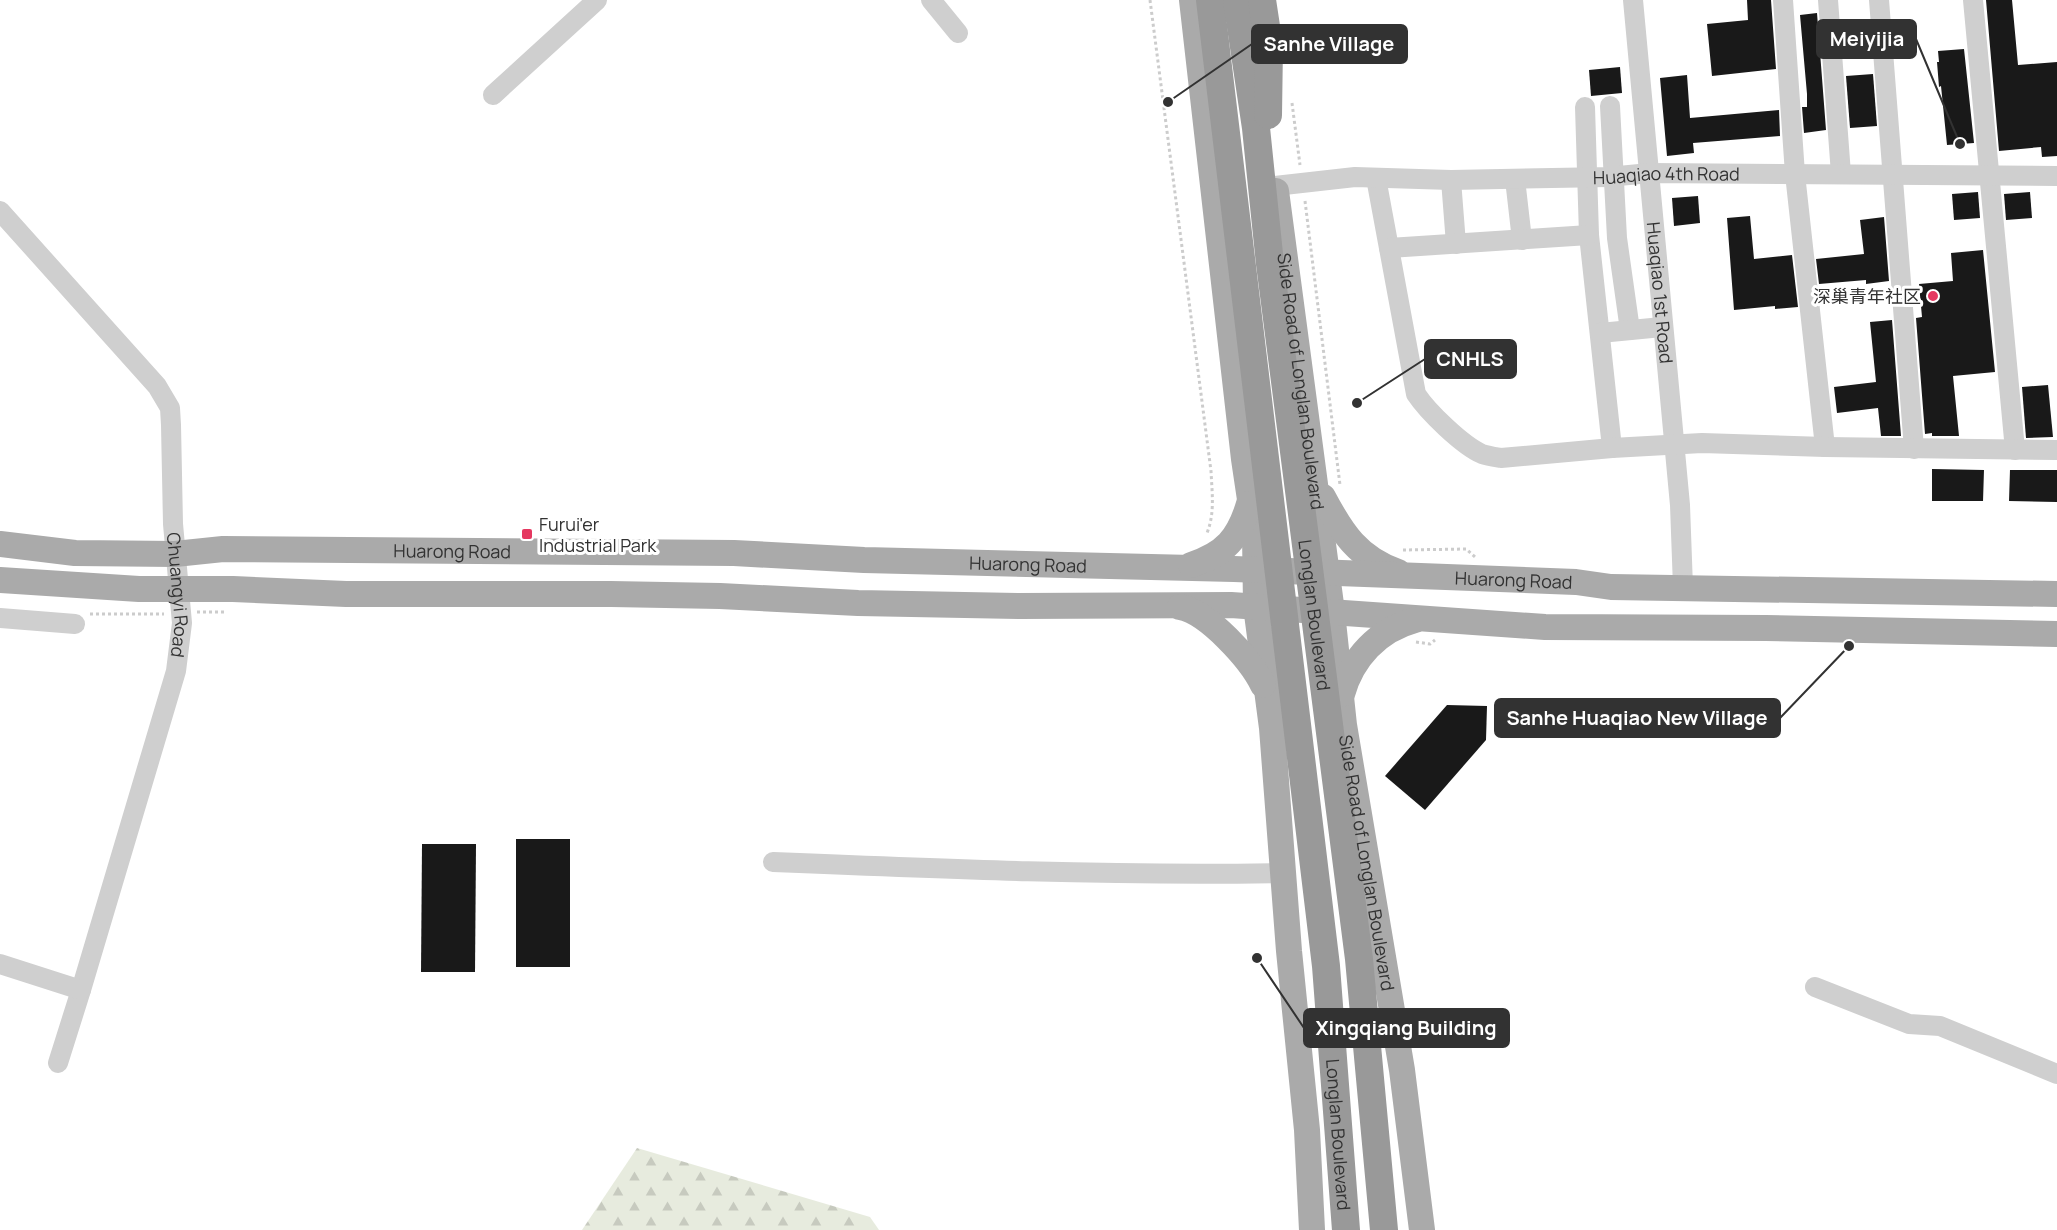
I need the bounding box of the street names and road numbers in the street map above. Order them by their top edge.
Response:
street label: Huaqiao 4th Road [1593,161,1740,189]
street label: Huaqiao 1st Road [1642,221,1679,365]
street label: Side Road of Longlan Boulevard [1272,251,1330,511]
street label: Chuangyi Road [162,531,194,659]
street label: Huarong Road [393,538,511,563]
street label: Longlan Boulevard [1293,538,1337,692]
street label: Huarong Road [969,551,1087,577]
street label: Huarong Road [1454,565,1573,594]
street label: Side Road of Longlan Boulevard [1334,733,1400,993]
street label: Longlan Boulevard [1321,1058,1356,1211]

